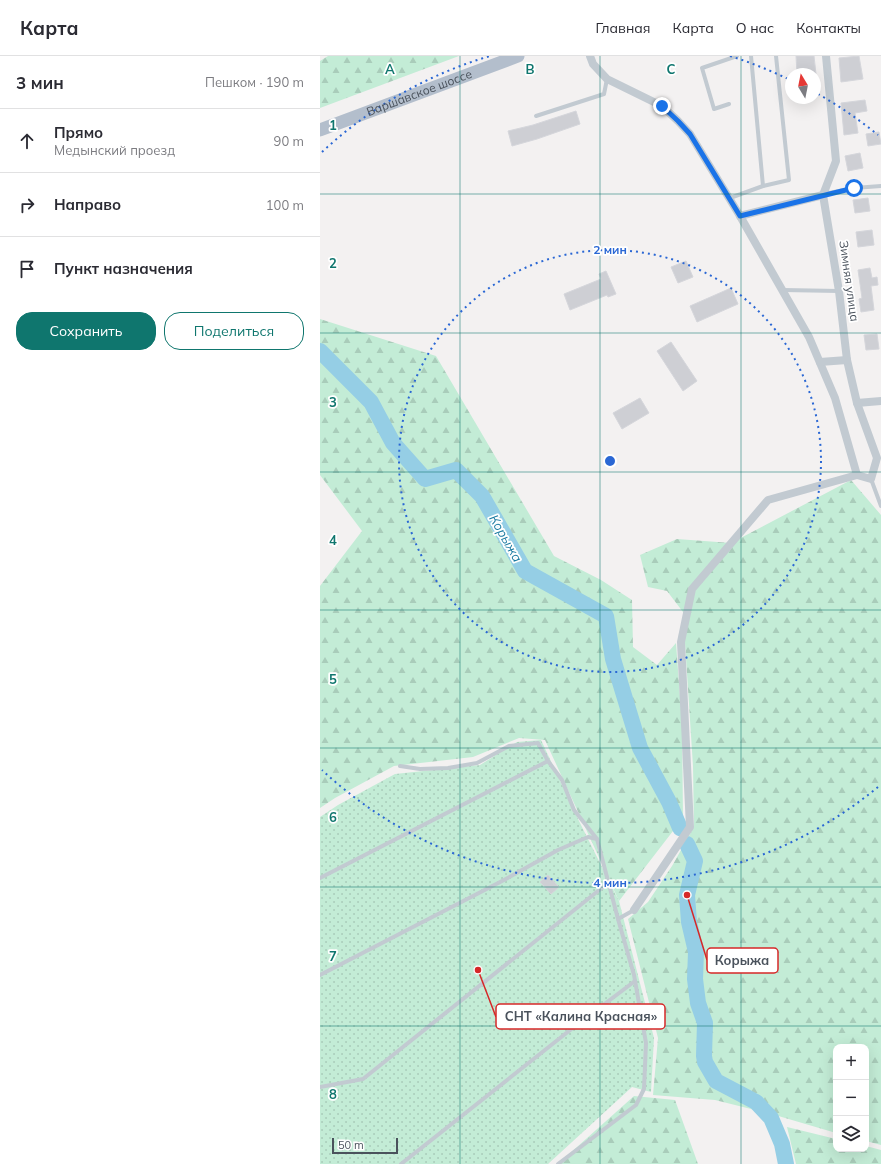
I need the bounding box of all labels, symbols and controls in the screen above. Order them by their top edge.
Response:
text: Карта [20,16,78,40]
text: Главная [596,19,651,37]
text: Карта [673,19,714,37]
text: О нас [736,19,774,37]
text: Контакты [796,19,861,37]
text: A [385,61,395,77]
text: B [526,61,535,77]
text: C [667,61,676,77]
street label: Варшавское шоссе [364,66,474,119]
north arrow [785,68,821,104]
text: 3 мин [16,72,64,93]
text: Пешком · 190 m [205,74,304,90]
route end [653,97,671,115]
text: 1 [329,117,337,133]
text: Прямо [54,123,103,142]
icon: ahead [16,130,38,152]
text: 90 m [274,133,304,149]
text: Медынский проезд [54,142,175,158]
route start [845,179,863,197]
icon: right [16,194,38,216]
text: Направо [54,195,121,214]
text: 100 m [266,197,304,213]
street label: Зимняя улица [836,240,863,322]
text: 2 мин [593,242,627,257]
text: 2 [329,255,337,271]
icon: arrive [16,258,38,280]
text: Пункт назначения [54,259,193,278]
button: Сохранить [16,312,156,350]
button: Поделиться [164,312,304,350]
text: 3 [329,394,337,410]
centre of rings [603,454,617,468]
water label: Корыжа [486,511,526,565]
text: 4 [329,532,337,548]
text: 5 [329,671,337,687]
text: 6 [329,809,337,825]
text: 4 мин [593,875,627,890]
text: 7 [329,948,337,964]
callout: Корыжа [707,948,778,973]
text: Корыжа [715,952,769,968]
callout: СНТ «Калина Красная» [496,1004,665,1029]
text: СНТ «Калина Красная» [505,1008,658,1024]
map controls [833,1044,869,1152]
button: + [833,1044,869,1080]
button: − [833,1080,869,1116]
text: 8 [329,1086,337,1102]
button: layers [833,1116,869,1152]
scale bar [332,1136,398,1155]
text: 50 m [338,1138,364,1152]

